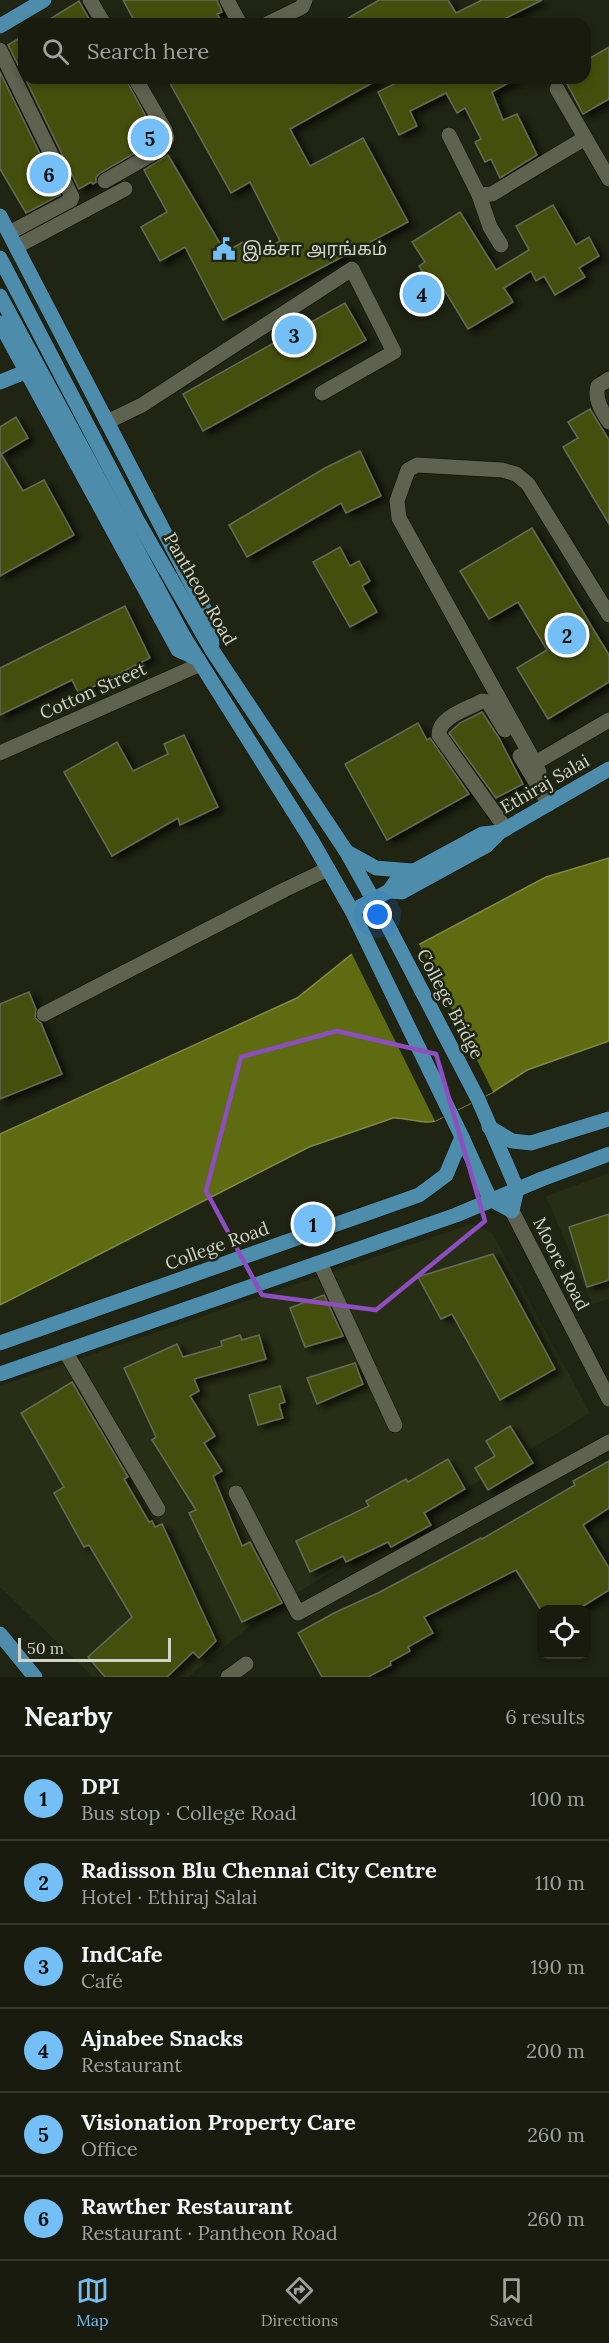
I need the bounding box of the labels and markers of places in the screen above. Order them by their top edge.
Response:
pin: 5 [130,116,170,160]
pin: 6 [29,152,68,196]
public building icon: இக்சா அரங்கம் [211,236,237,262]
place label: இக்சா அரங்கம் [242,237,387,262]
pin: 4 [402,272,442,316]
pin: 3 [274,312,314,358]
pin: 2 [548,612,586,658]
pin: 1 [294,1202,332,1246]

